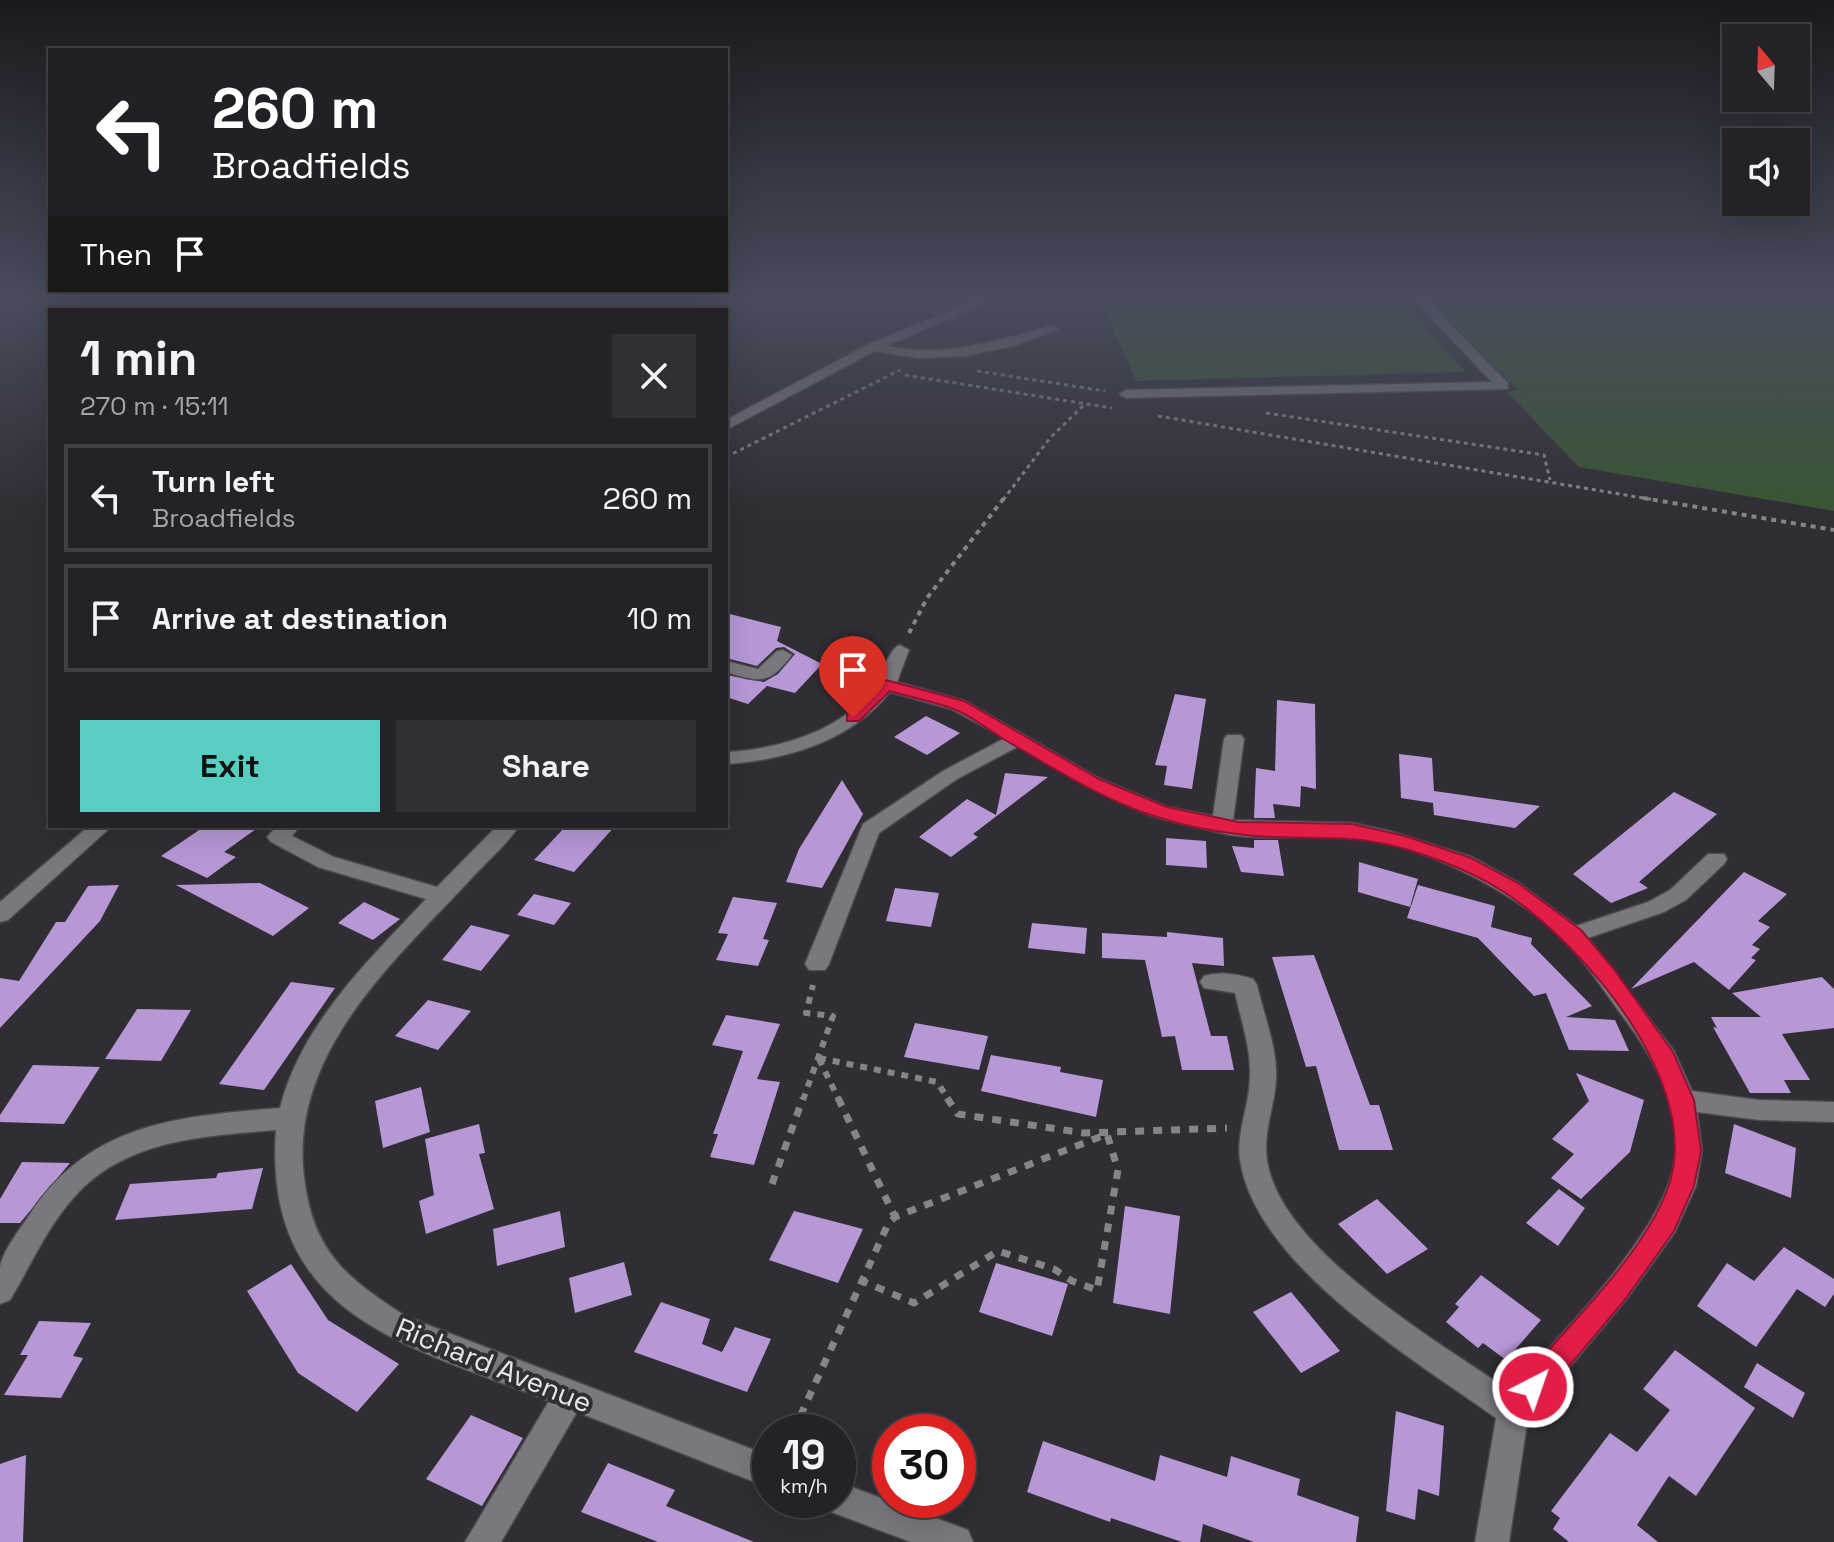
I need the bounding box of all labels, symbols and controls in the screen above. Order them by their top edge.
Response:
north arrow [1722,24,1810,112]
map controls [1722,24,1810,216]
text: 260 m [212,73,378,144]
icon: left [80,80,184,184]
button: sound [1722,128,1810,216]
text: Broadfields [212,143,411,189]
icon: arrive [168,232,212,276]
text: Then [80,235,152,274]
text: 1 min [80,328,197,389]
button: close [612,334,696,418]
text: 270 m · 15:11 [80,389,229,423]
text: Turn left [152,462,275,501]
icon: left [84,476,128,520]
text: 260 m [603,479,692,518]
text: Broadfields [152,501,295,535]
icon: arrive [84,596,128,640]
text: Arrive at destination [152,599,448,638]
text: 10 m [627,599,692,638]
pin [819,636,887,718]
icon: arrive [831,648,875,692]
button: Exit [80,720,380,812]
button: Share [396,720,696,812]
street label: Richard Avenue [391,1309,597,1421]
position arrow [1491,1345,1575,1429]
speed limit sign: 30 [872,1414,976,1518]
text: 19 [783,1430,825,1481]
text: km/h [780,1473,828,1499]

